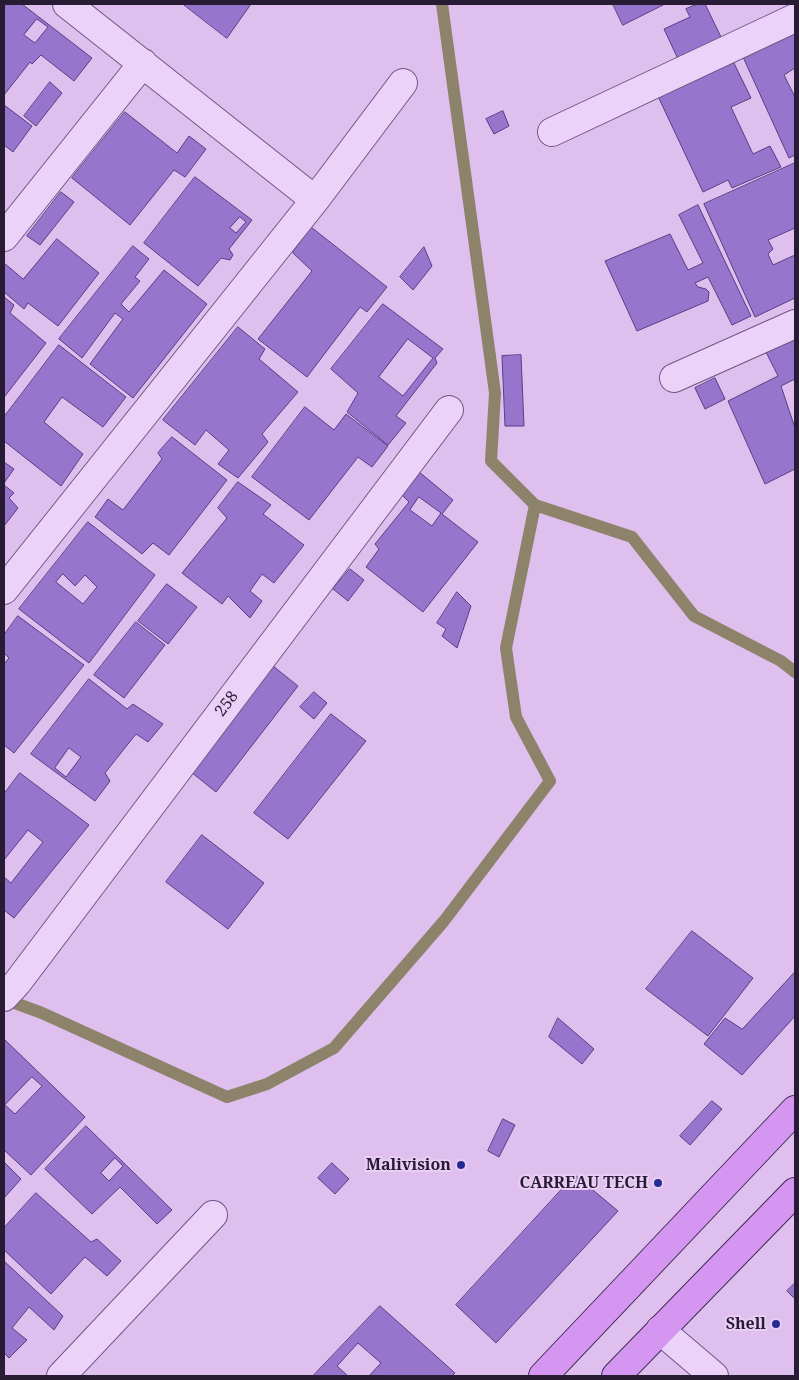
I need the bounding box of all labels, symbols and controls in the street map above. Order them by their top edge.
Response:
street label: 258 [211,688,243,720]
place label: Malivision [366,1155,451,1175]
marker: Malivision [455,1159,467,1171]
place label: CARREAU TECH [519,1173,648,1193]
marker: CARREAU TECH [652,1177,664,1189]
place label: Shell [726,1314,766,1334]
marker: Shell [770,1318,782,1330]

